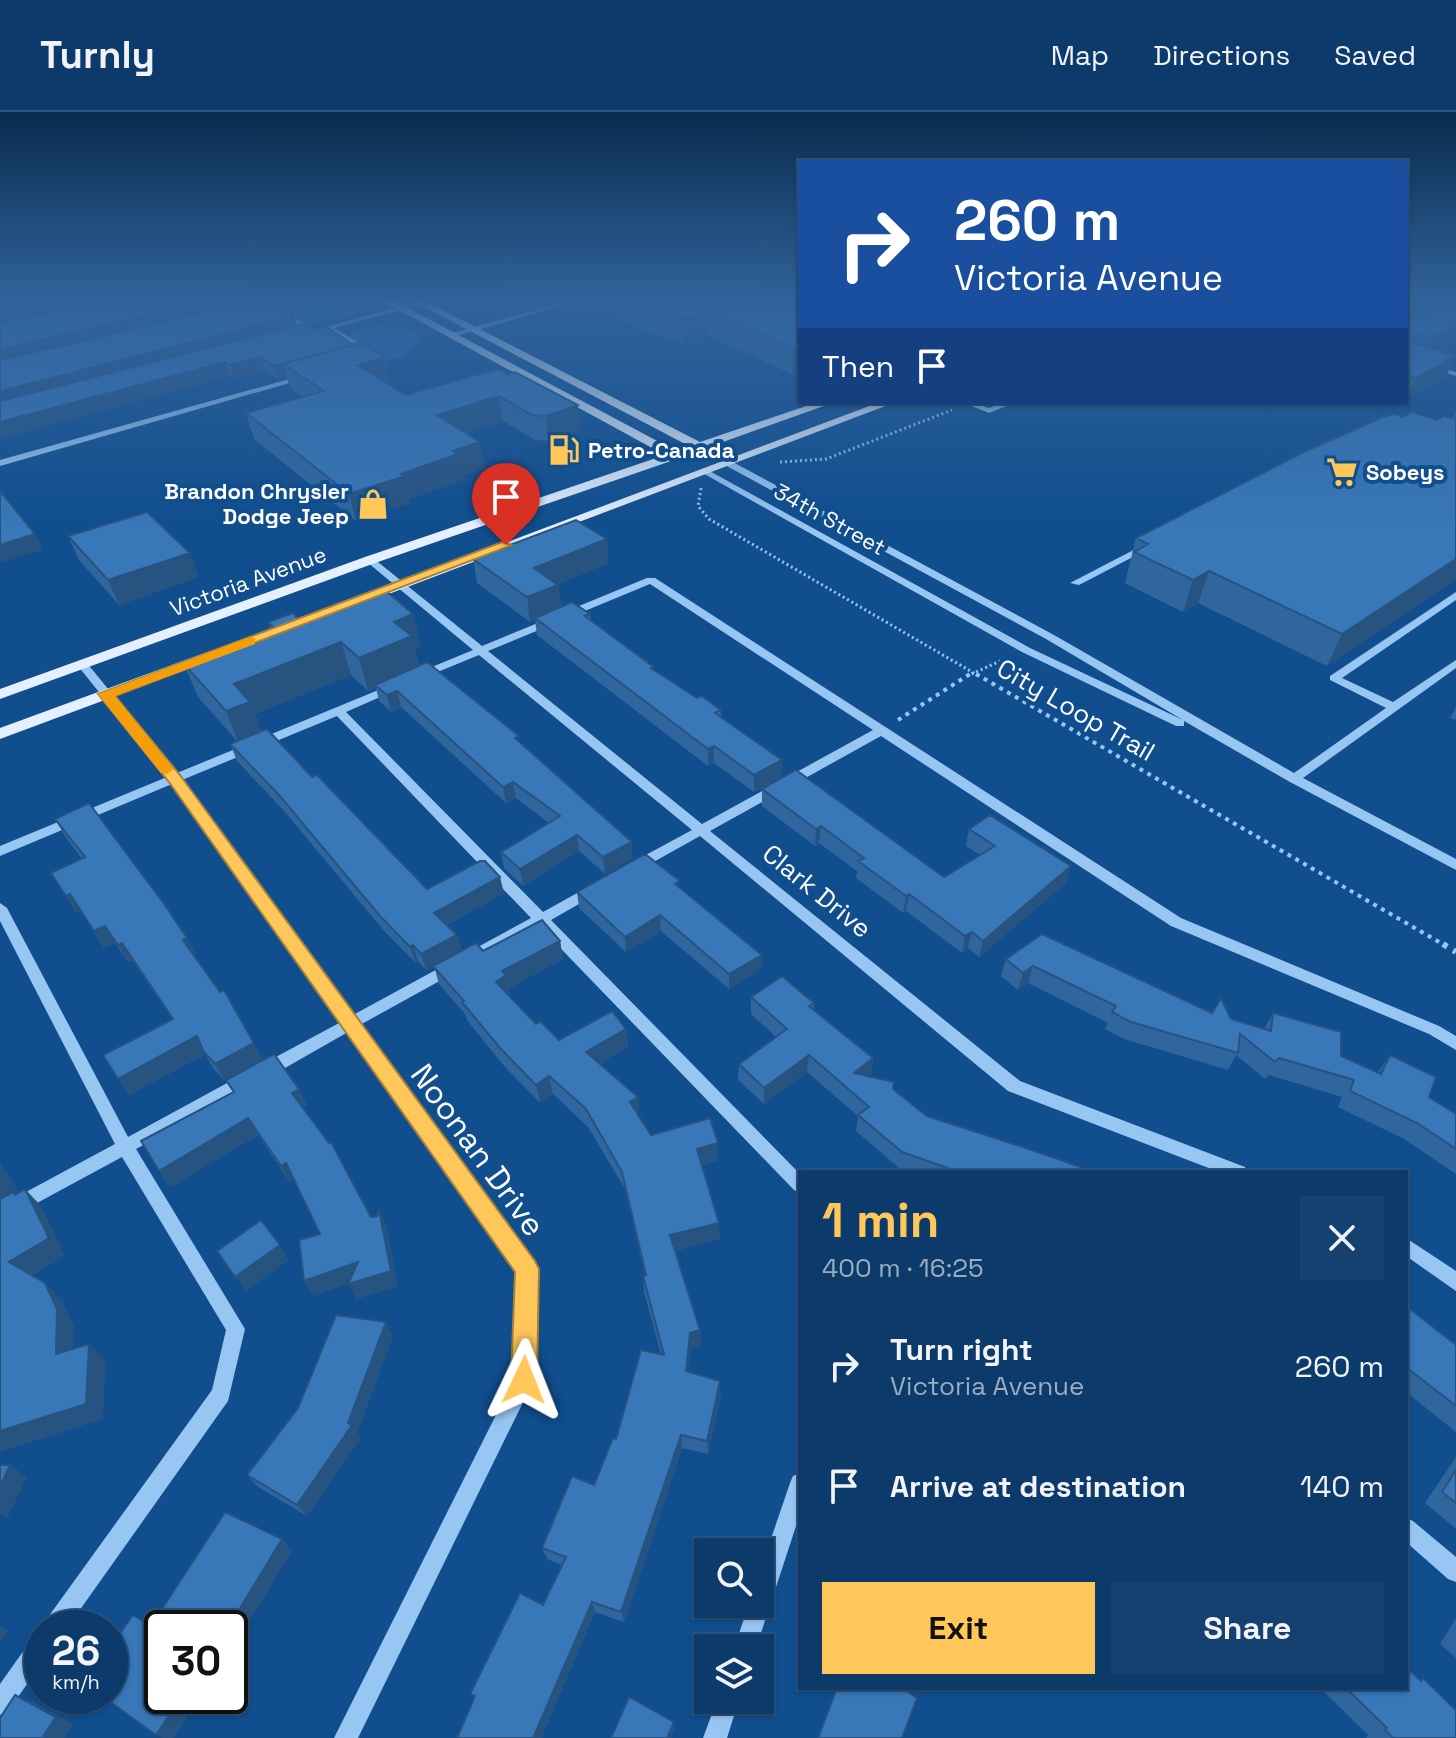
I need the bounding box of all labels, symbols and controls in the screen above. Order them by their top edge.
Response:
text: Turnly [40,31,155,79]
text: Map [1051,37,1109,73]
text: Directions [1153,37,1290,73]
text: Saved [1334,37,1416,73]
text: 260 m [954,185,1120,256]
icon: right [822,192,926,296]
text: Victoria Avenue [954,255,1223,301]
icon: arrive [910,344,954,388]
text: Then [822,347,894,386]
fuel station icon: Petro-Canada [547,433,581,467]
place label: Petro-Canada [588,436,735,464]
supermarket icon: Sobeys [1325,455,1359,489]
place label: Sobeys [1366,458,1445,486]
pin [472,463,540,545]
icon: arrive [484,475,528,519]
place label: Brandon Chrysler Dodge Jeep [164,477,349,530]
street label: 34th Street [769,477,891,561]
shop icon: Brandon Chrysler Dodge Jeep [356,487,390,521]
street label: Victoria Avenue [166,540,330,622]
street label: City Loop Trail [991,651,1161,769]
street label: Clark Drive [755,837,879,945]
street label: Noonan Drive [402,1056,554,1244]
text: 1 min [822,1190,939,1251]
button: close [1300,1196,1384,1280]
text: 400 m · 16:25 [822,1251,983,1285]
text: Turn right [890,1330,1033,1369]
position arrow [482,1338,566,1422]
icon: right [822,1344,866,1388]
text: 260 m [1295,1347,1384,1386]
text: Victoria Avenue [890,1369,1084,1403]
icon: arrive [822,1464,866,1508]
text: Arrive at destination [890,1467,1186,1506]
text: 140 m [1300,1467,1384,1506]
map controls [694,1538,774,1714]
button: search [694,1538,774,1618]
button: Exit [822,1582,1095,1674]
button: Share [1111,1582,1384,1674]
speed limit sign: 30 [144,1610,248,1714]
text: 26 [52,1626,100,1677]
button: layers [694,1634,774,1714]
text: km/h [52,1669,100,1695]

